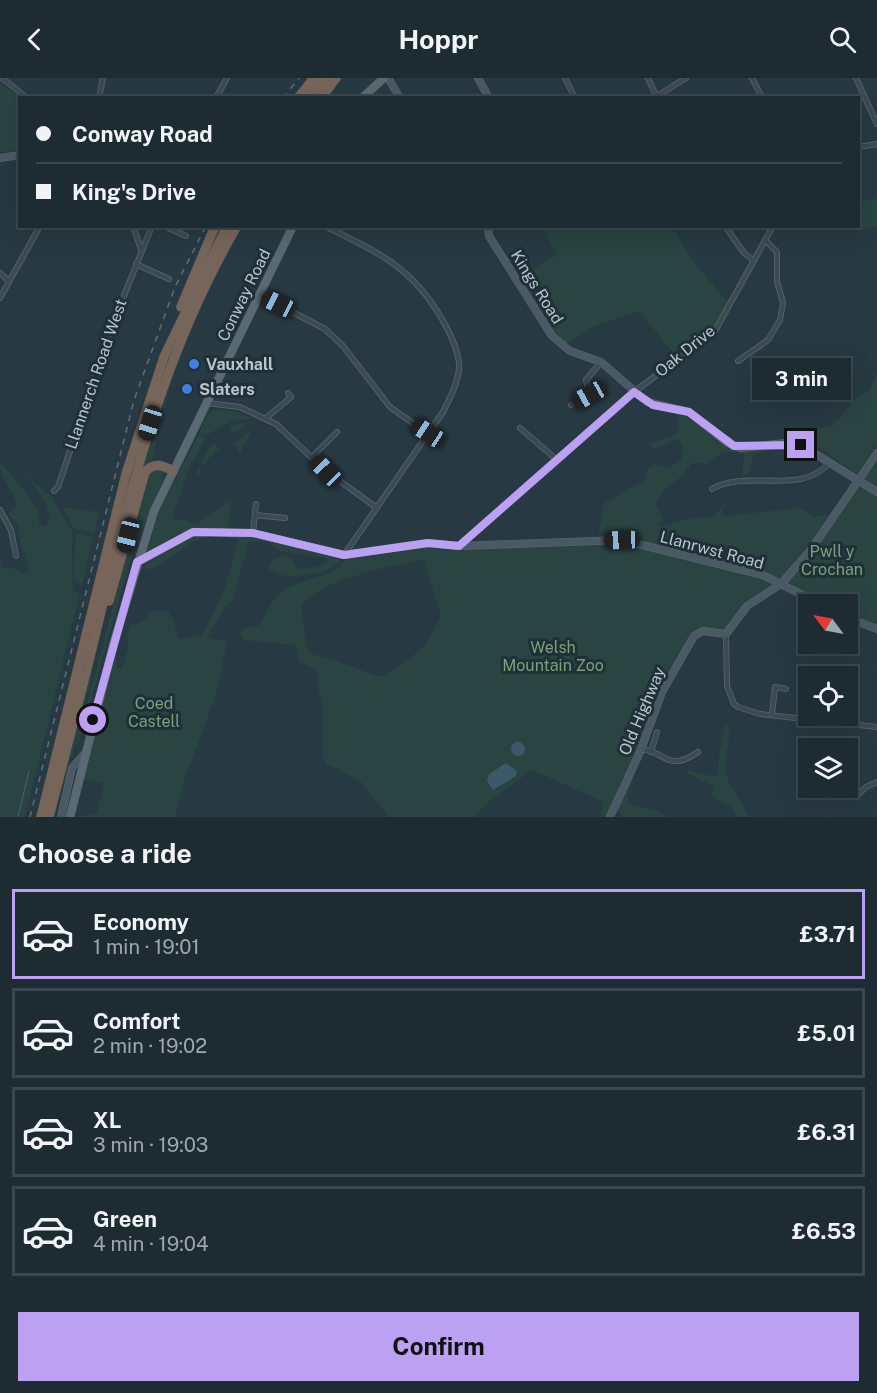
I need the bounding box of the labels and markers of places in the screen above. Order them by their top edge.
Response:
place label: Vauxhall [206,355,273,374]
marker: Vauxhall [187,357,201,371]
place label: Slaters [199,380,255,399]
marker: Slaters [180,382,194,396]

